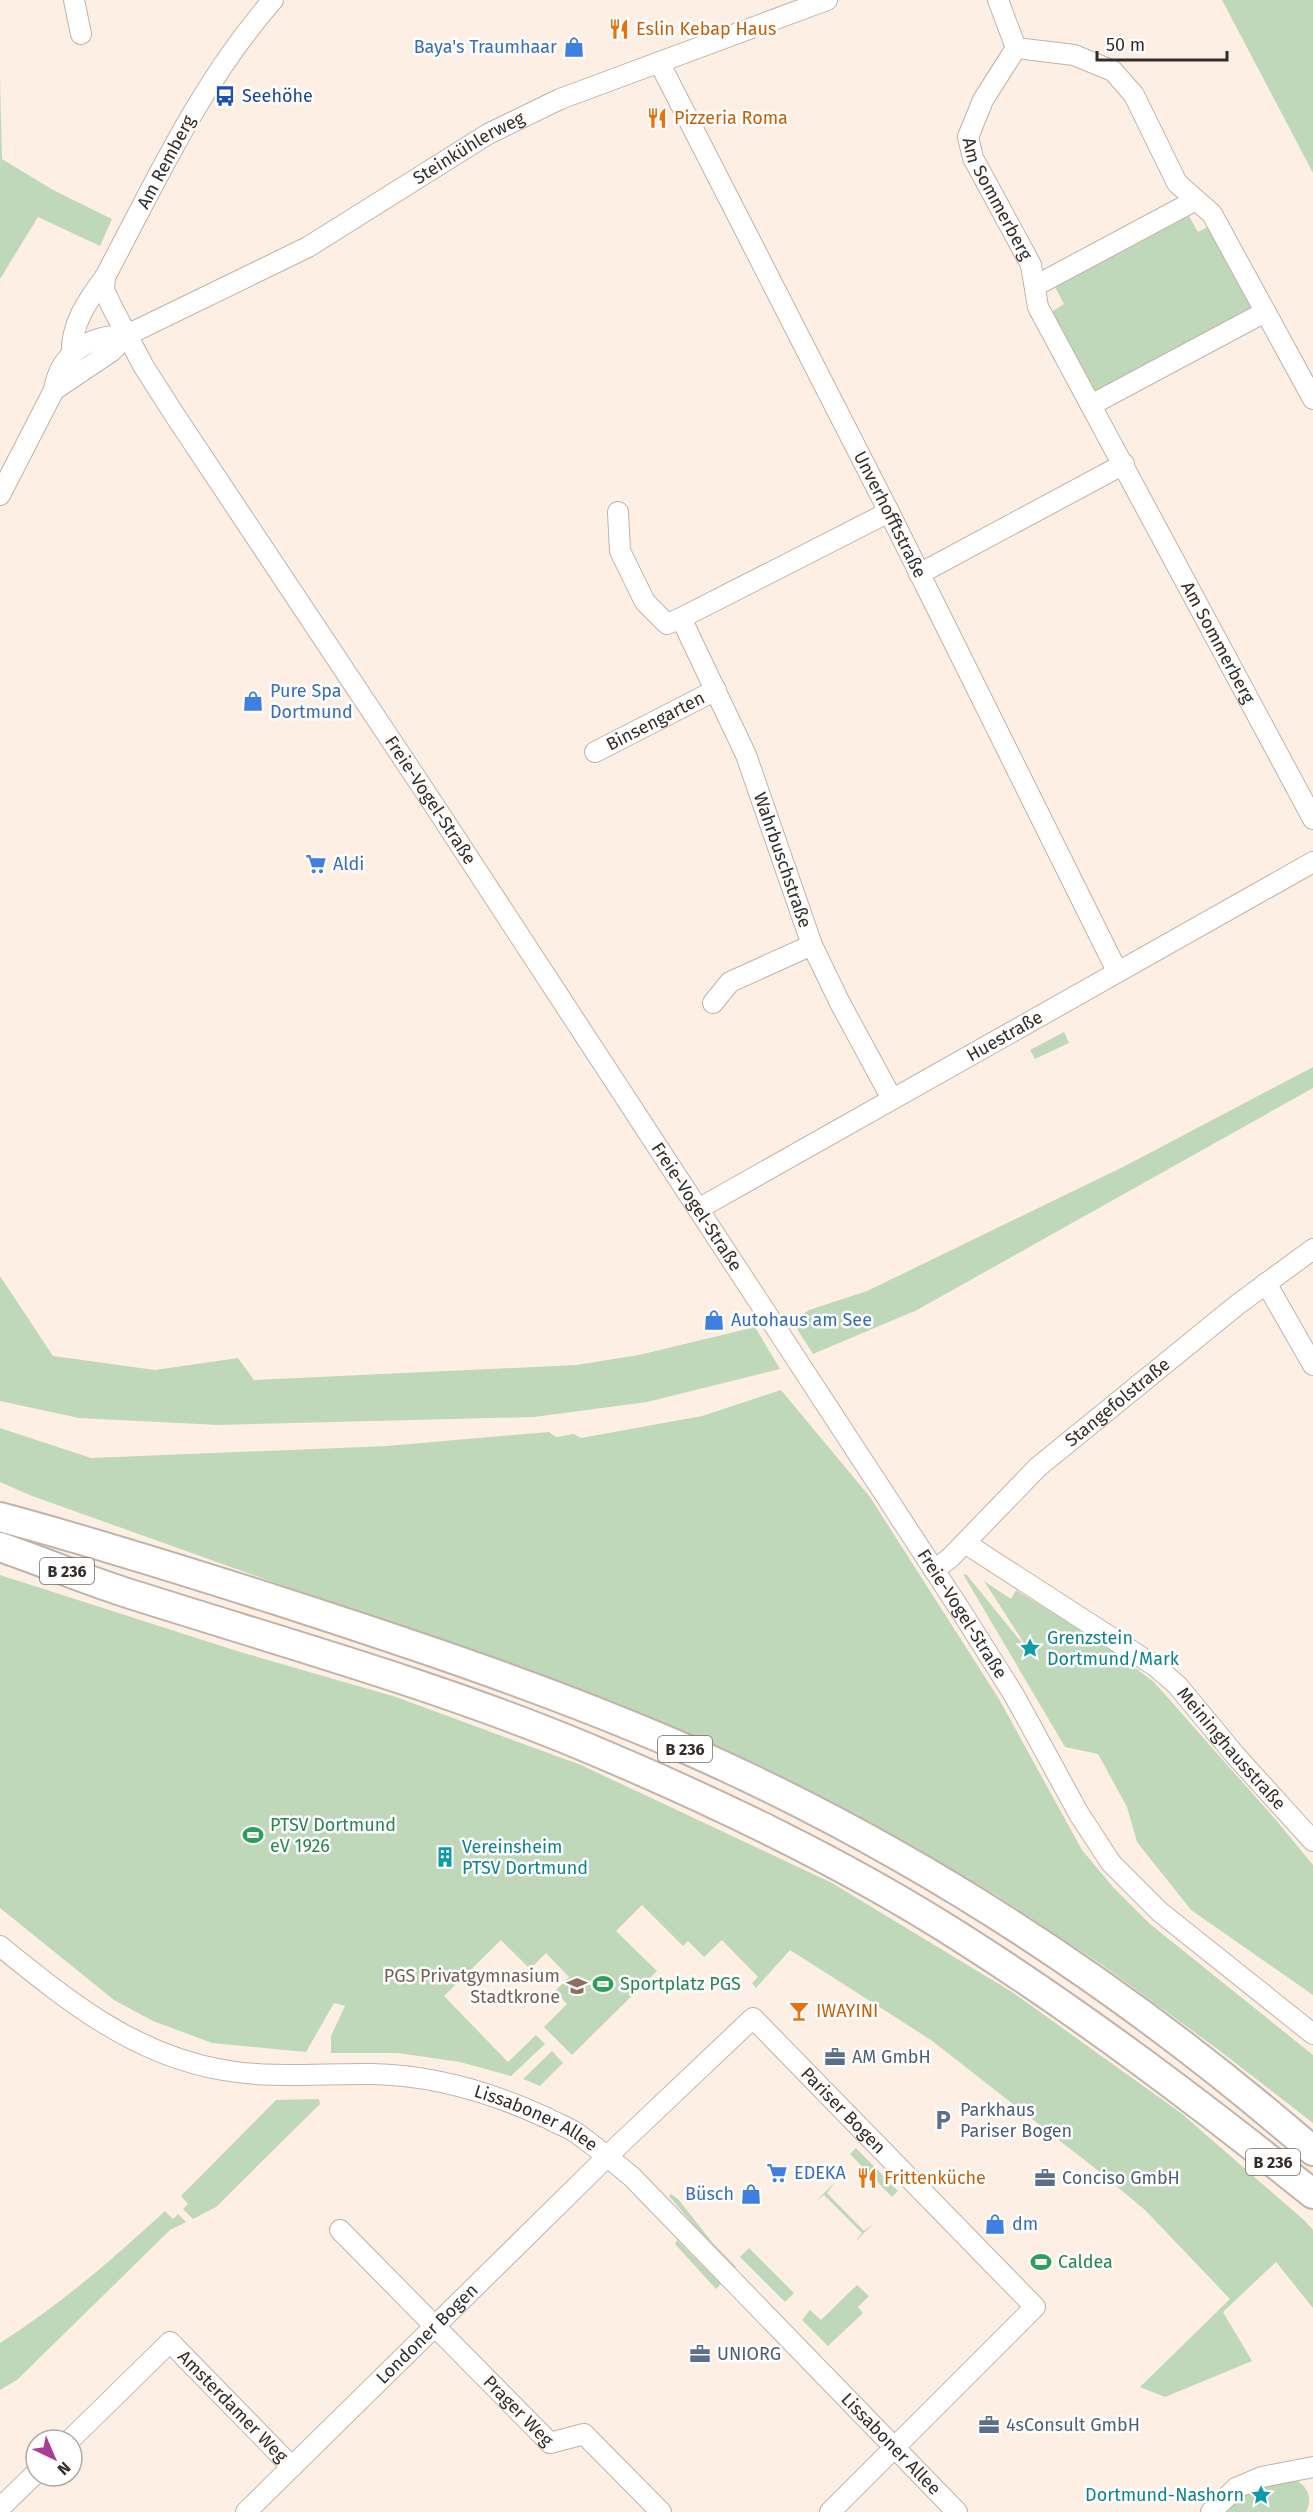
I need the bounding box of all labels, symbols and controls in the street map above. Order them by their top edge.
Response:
restaurant icon: Eslin Kebap Haus [607,17,631,41]
place label: Eslin Kebap Haus [636,18,776,40]
scale bar [1097,24,1228,62]
text: 50 m [1106,34,1145,56]
shop icon: Baya's Traumhaar [562,35,586,59]
place label: Baya's Traumhaar [414,36,557,58]
bus stop icon: Seehöhe [213,84,237,108]
place label: Seehöhe [242,85,313,107]
restaurant icon: Pizzeria Roma [645,106,669,130]
street label: Steinkühlerweg [409,107,529,189]
place label: Pizzeria Roma [674,107,788,129]
street label: Am Remberg [132,111,200,213]
street label: Am Sommerberg [958,135,1038,264]
street label: Unverhofftstraße [849,447,931,582]
street label: Am Sommerberg [1176,578,1260,708]
place label: Pure Spa Dortmund [270,680,353,723]
street label: Binsengarten [603,687,708,755]
shop icon: Pure Spa Dortmund [241,689,265,713]
street label: Freie-Vogel-Straße [380,732,481,869]
street label: Wahrbuschstraße [749,789,816,931]
supermarket icon: Aldi [304,852,328,876]
place label: Aldi [333,853,364,875]
street label: Huestraße [963,1006,1047,1066]
street label: Freie-Vogel-Straße [647,1138,747,1275]
shop icon: Autohaus am See [702,1308,726,1332]
place label: Autohaus am See [731,1309,872,1331]
street label: Stangefolstraße [1061,1353,1174,1451]
street label: Freie-Vogel-Straße [913,1545,1012,1683]
road number: B 236 [40,1558,94,1584]
place label: Grenzstein Dortmund/Mark [1047,1627,1180,1670]
place icon: Grenzstein Dortmund/Mark [1018,1636,1042,1660]
street label: Meininghausstraße [1172,1683,1290,1814]
road number: B 236 [658,1736,712,1762]
place label: PTSV Dortmund eV 1926 [270,1814,396,1857]
sports icon: PTSV Dortmund eV 1926 [241,1823,265,1847]
place label: Vereinsheim PTSV Dortmund [462,1836,588,1879]
building icon: Vereinsheim PTSV Dortmund [433,1845,457,1869]
place label: PGS Privatgymnasium Stadtkrone [384,1965,560,2008]
sports icon: Sportplatz PGS [591,1972,615,1996]
place label: Sportplatz PGS [620,1973,741,1995]
school or university icon: PGS Privatgymnasium Stadtkrone [565,1974,589,1998]
bar icon: IWAYINI [787,1999,811,2023]
place label: IWAYINI [816,2000,878,2022]
office icon: AM GmbH [823,2045,847,2069]
place label: AM GmbH [852,2046,931,2068]
street label: Pariser Bogen [796,2063,890,2158]
street label: Lissaboner Allee [472,2080,602,2156]
place label: Parkhaus Pariser Bogen [960,2099,1072,2142]
parking icon: Parkhaus Pariser Bogen [931,2108,955,2132]
road number: B 236 [1246,2149,1300,2175]
supermarket icon: EDEKA [765,2161,789,2185]
place label: EDEKA [794,2162,846,2184]
restaurant icon: Frittenküche [855,2166,879,2190]
office icon: Conciso GmbH [1033,2166,1057,2190]
place label: Frittenküche [884,2167,986,2189]
place label: Conciso GmbH [1062,2167,1180,2189]
shop icon: Büsch [739,2182,763,2206]
place label: Büsch [685,2183,734,2205]
shop icon: dm [983,2212,1007,2236]
place label: dm [1012,2213,1038,2235]
sports icon: Caldea [1029,2250,1053,2274]
place label: Caldea [1058,2251,1113,2273]
street label: Londoner Bogen [372,2279,482,2389]
office icon: UNIORG [688,2342,712,2366]
place label: UNIORG [717,2343,781,2365]
street label: Amsterdamer Weg [173,2346,293,2468]
street label: Prager Weg [479,2371,558,2451]
street label: Lissaboner Allee [836,2388,945,2500]
office icon: 4sConsult GmbH [977,2413,1001,2437]
place label: 4sConsult GmbH [1006,2414,1140,2436]
north arrow [24,2428,84,2488]
text: N [54,2458,74,2479]
place icon: Dortmund-Nashorn [1249,2483,1273,2507]
place label: Dortmund-Nashorn [1085,2484,1244,2506]

